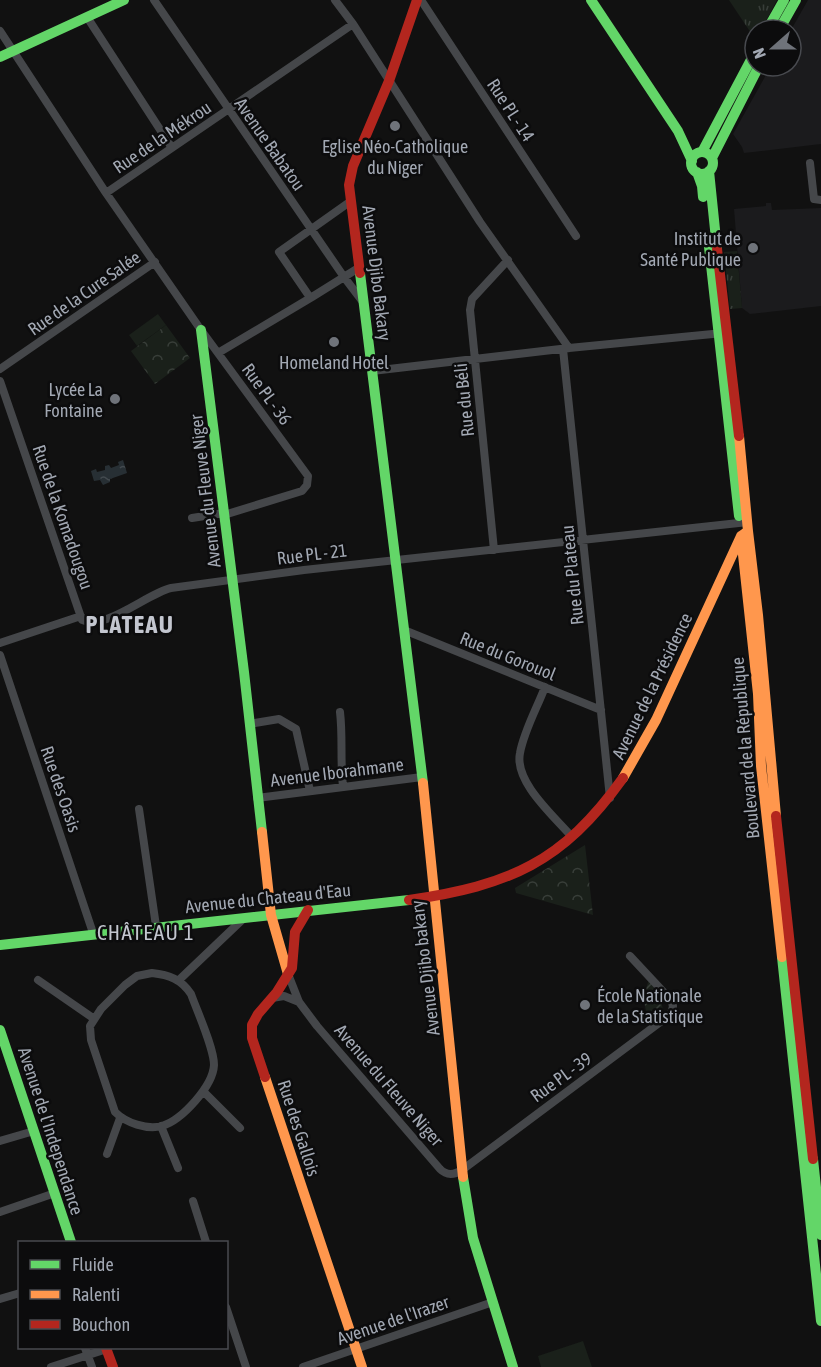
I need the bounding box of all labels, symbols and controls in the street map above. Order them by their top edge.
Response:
north arrow [743,18,803,78]
text: N [749,46,769,61]
street label: Rue PL - 14 [483,75,539,145]
street label: Avenue Babatou [230,94,310,194]
street label: Rue de la Mékrou [109,96,215,178]
marker: Eglise Néo-Catholique du Niger [388,119,402,133]
place label: Eglise Néo-Catholique du Niger [322,136,468,178]
street label: Avenue Djibo Bakary [358,204,396,342]
place label: Institut de Santé Publique [640,228,741,270]
marker: Institut de Santé Publique [746,241,760,255]
street label: Rue de la Cure Salée [24,246,144,340]
marker: Homeland Hotel [327,335,341,349]
place label: Homeland Hotel [279,352,389,373]
street label: Rue PL - 36 [238,359,296,429]
street label: Rue du Béli [450,362,478,438]
place label: Lycée La Fontaine [44,379,103,421]
marker: Lycée La Fontaine [108,392,122,406]
street label: Avenue du Fleuve Niger [185,413,225,569]
street label: Rue de la Komadougou [28,442,98,592]
street label: Rue du Plateau [556,524,588,626]
street label: Rue PL - 21 [276,539,348,569]
street label: Avenue de la Présidence [607,609,697,763]
district label: PLATEAU [85,611,175,638]
street label: Rue du Gorouol [457,627,559,685]
street label: Boulevard de la République [727,656,763,840]
street label: Rue des Oasis [36,743,86,835]
street label: Avenue Iborahmane [269,753,405,791]
street label: Avenue du Chateau d'Eau [184,879,352,917]
street label: Avenue Djibo bakary [406,899,444,1037]
district label: CHÂTEAU 1 [97,920,195,944]
place label: École Nationale de la Statistique [597,985,703,1027]
marker: École Nationale de la Statistique [578,998,592,1012]
street label: Avenue du Fleuve Niger [330,1020,448,1151]
street label: Avenue de l'Independance [14,1044,88,1218]
street label: Rue PL - 39 [526,1048,596,1106]
street label: Rue des Gallois [274,1077,324,1179]
legend [18,1241,228,1349]
text: Fluide [72,1254,114,1275]
text: Ralenti [72,1284,120,1305]
street label: Avenue de l'Irazer [334,1291,452,1349]
text: Bouchon [72,1314,130,1335]

